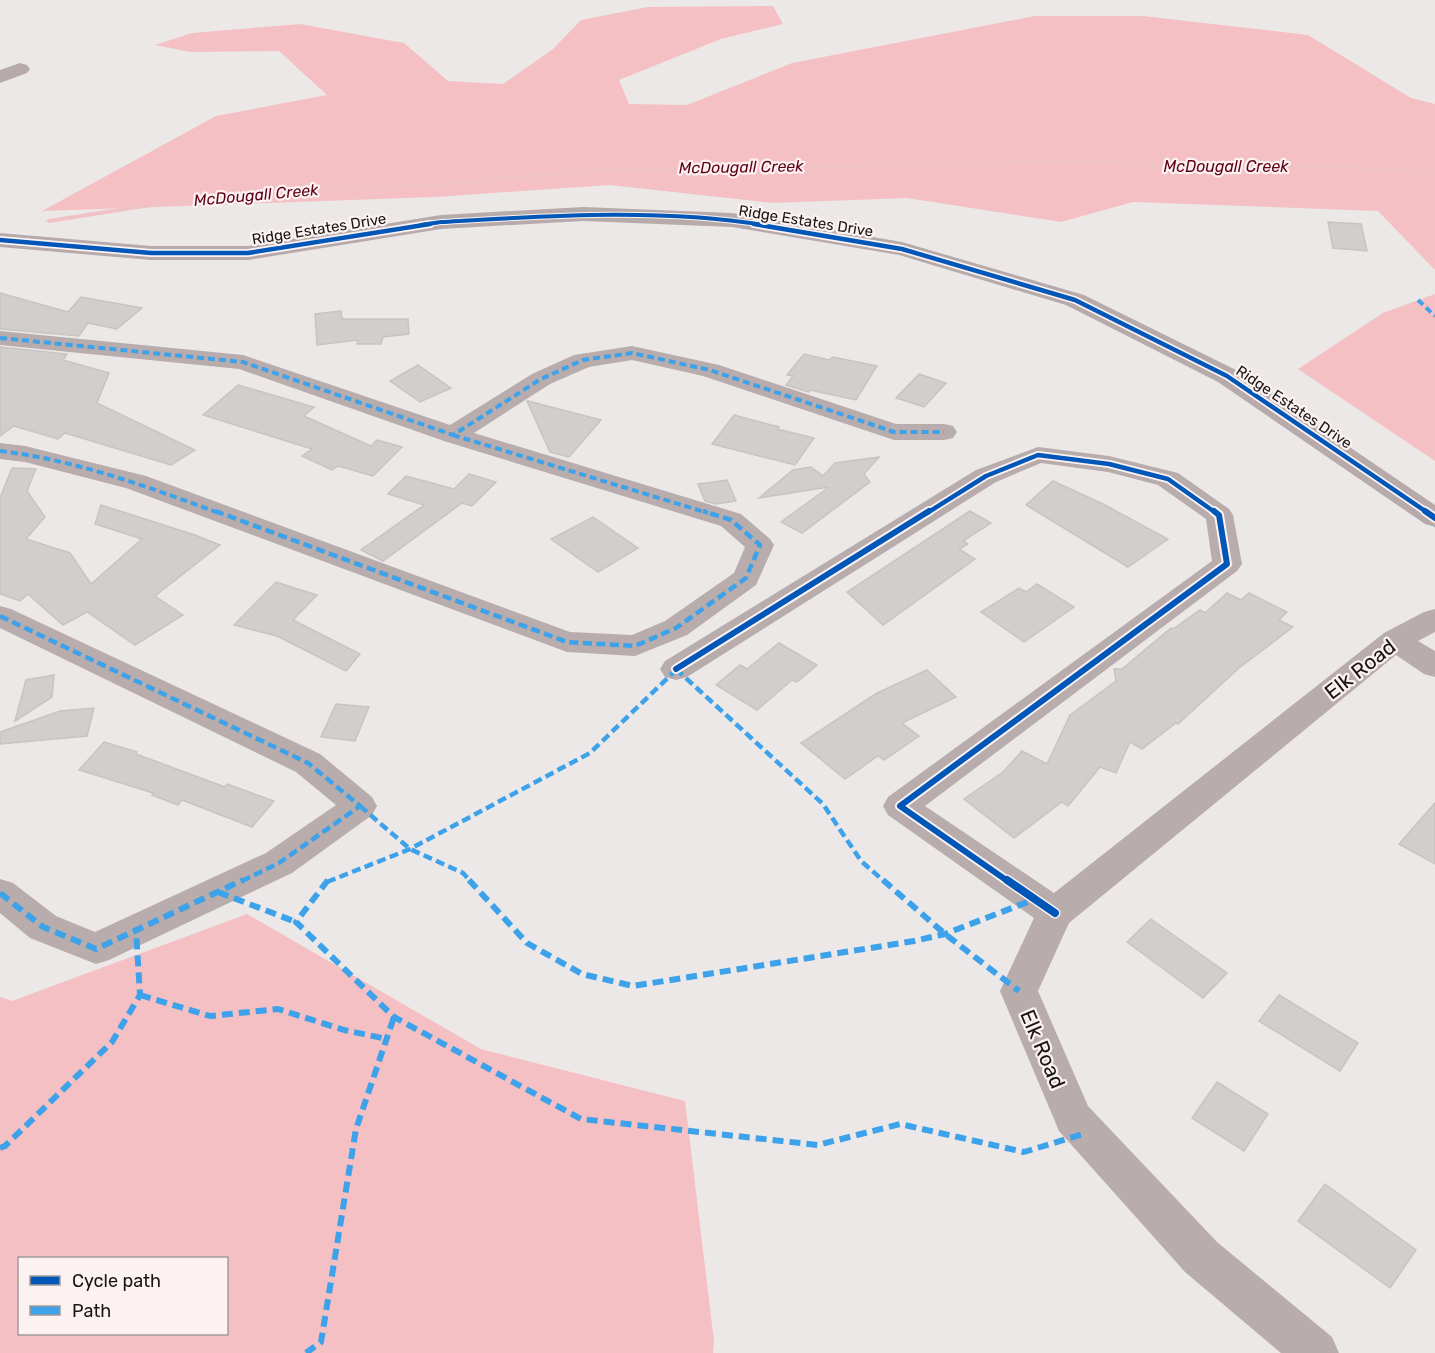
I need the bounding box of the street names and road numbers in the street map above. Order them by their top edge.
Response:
street label: Ridge Estates Drive [737,201,875,241]
street label: Ridge Estates Drive [250,209,388,249]
street label: Ridge Estates Drive [1233,362,1355,452]
street label: Elk Road [1319,633,1401,705]
street label: Elk Road [1015,1006,1071,1092]

